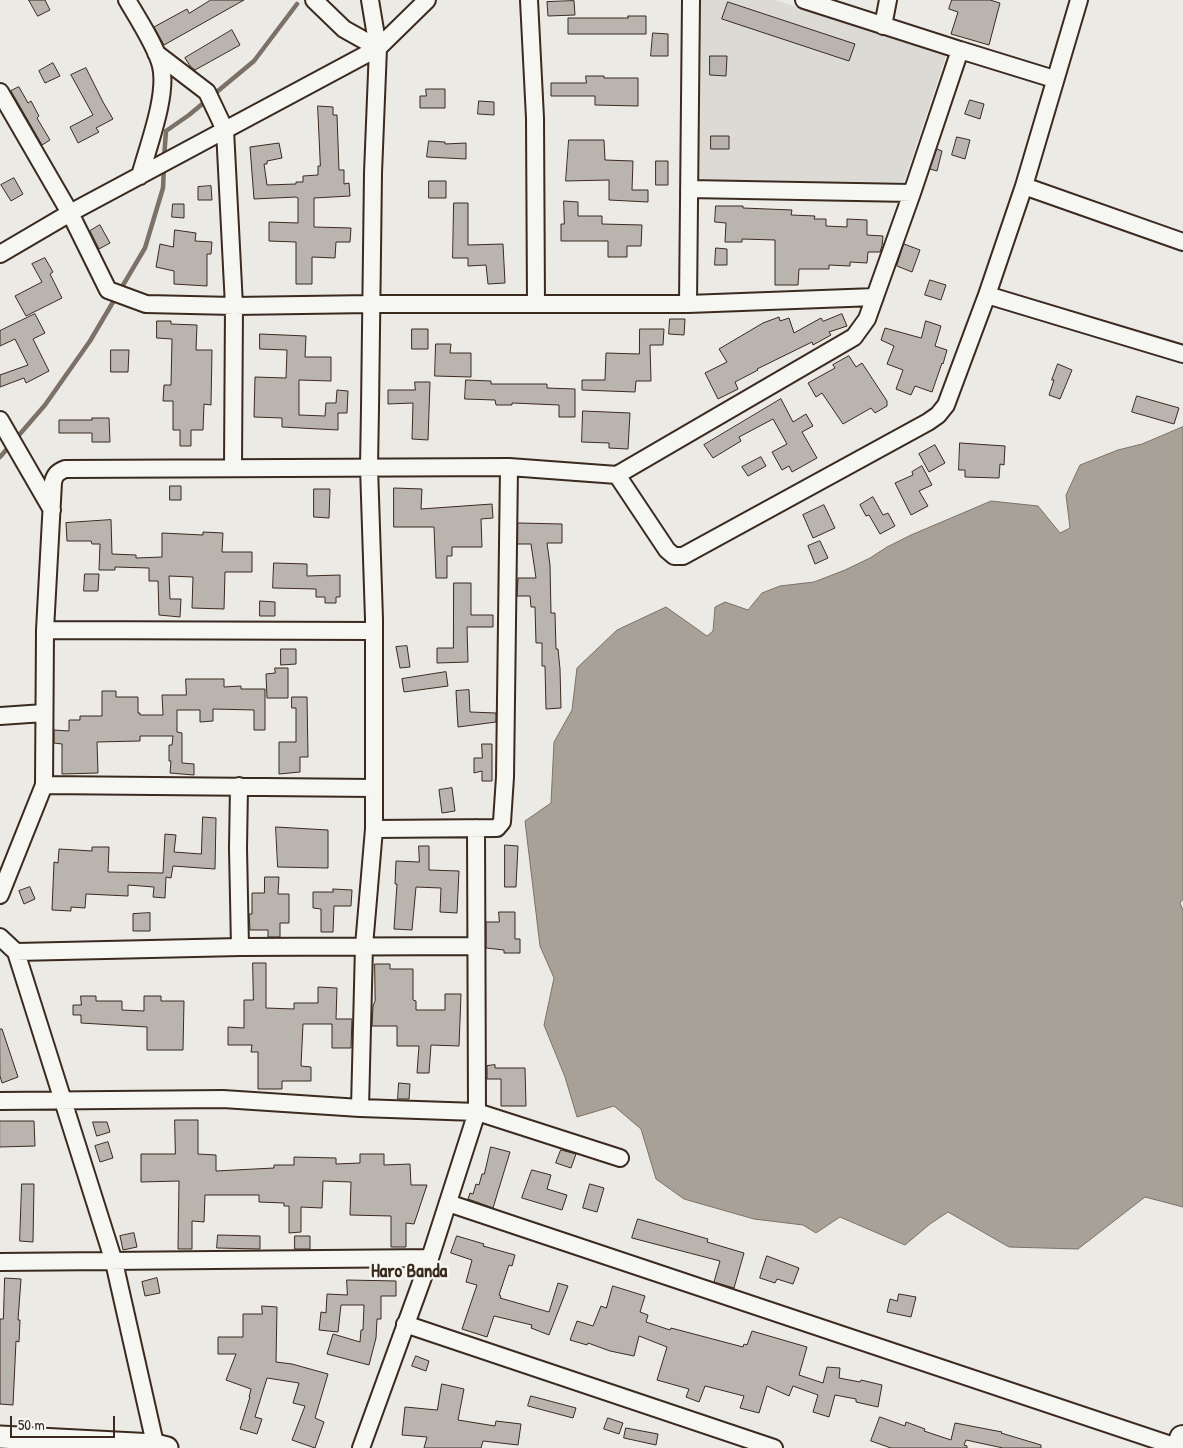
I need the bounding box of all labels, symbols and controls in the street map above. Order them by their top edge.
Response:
district label: Haro Banda [371,1261,447,1283]
scale bar [12,1406,118,1438]
text: 50 m [18,1414,45,1435]

